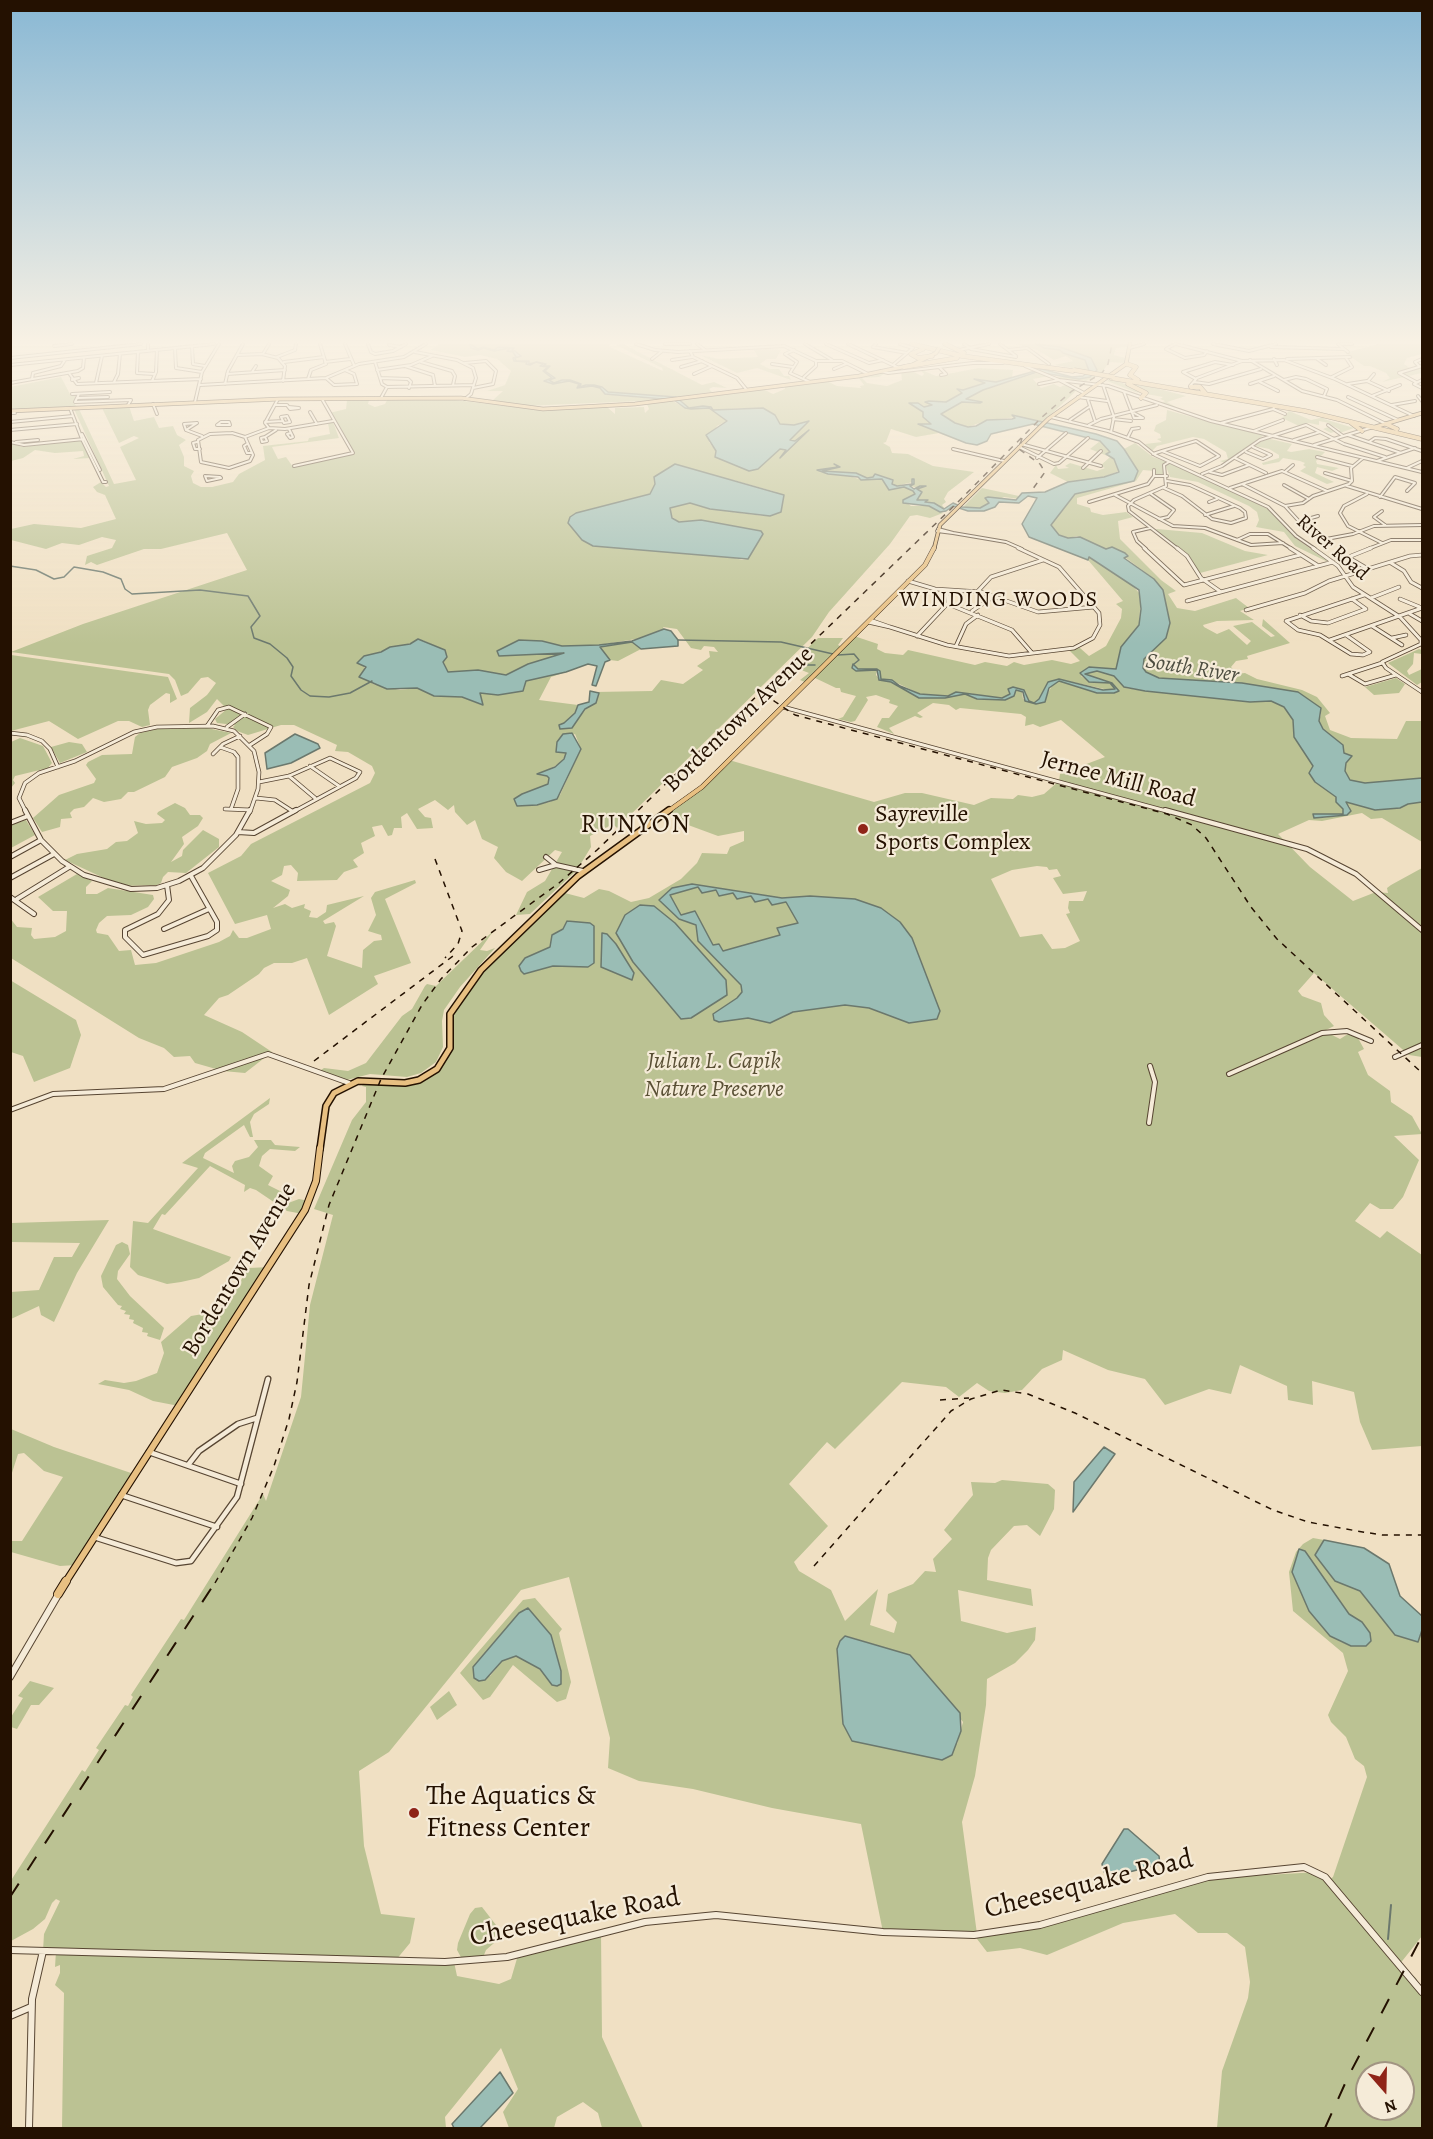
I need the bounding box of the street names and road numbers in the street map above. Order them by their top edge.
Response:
street label: River Road [1291,510,1373,586]
street label: Bordentown Avenue [658,641,820,799]
street label: Jernee Mill Road [1037,745,1199,815]
street label: Bordentown Avenue [177,1178,303,1362]
street label: Cheesequake Road [981,1843,1197,1927]
street label: Cheesequake Road [467,1881,683,1955]

